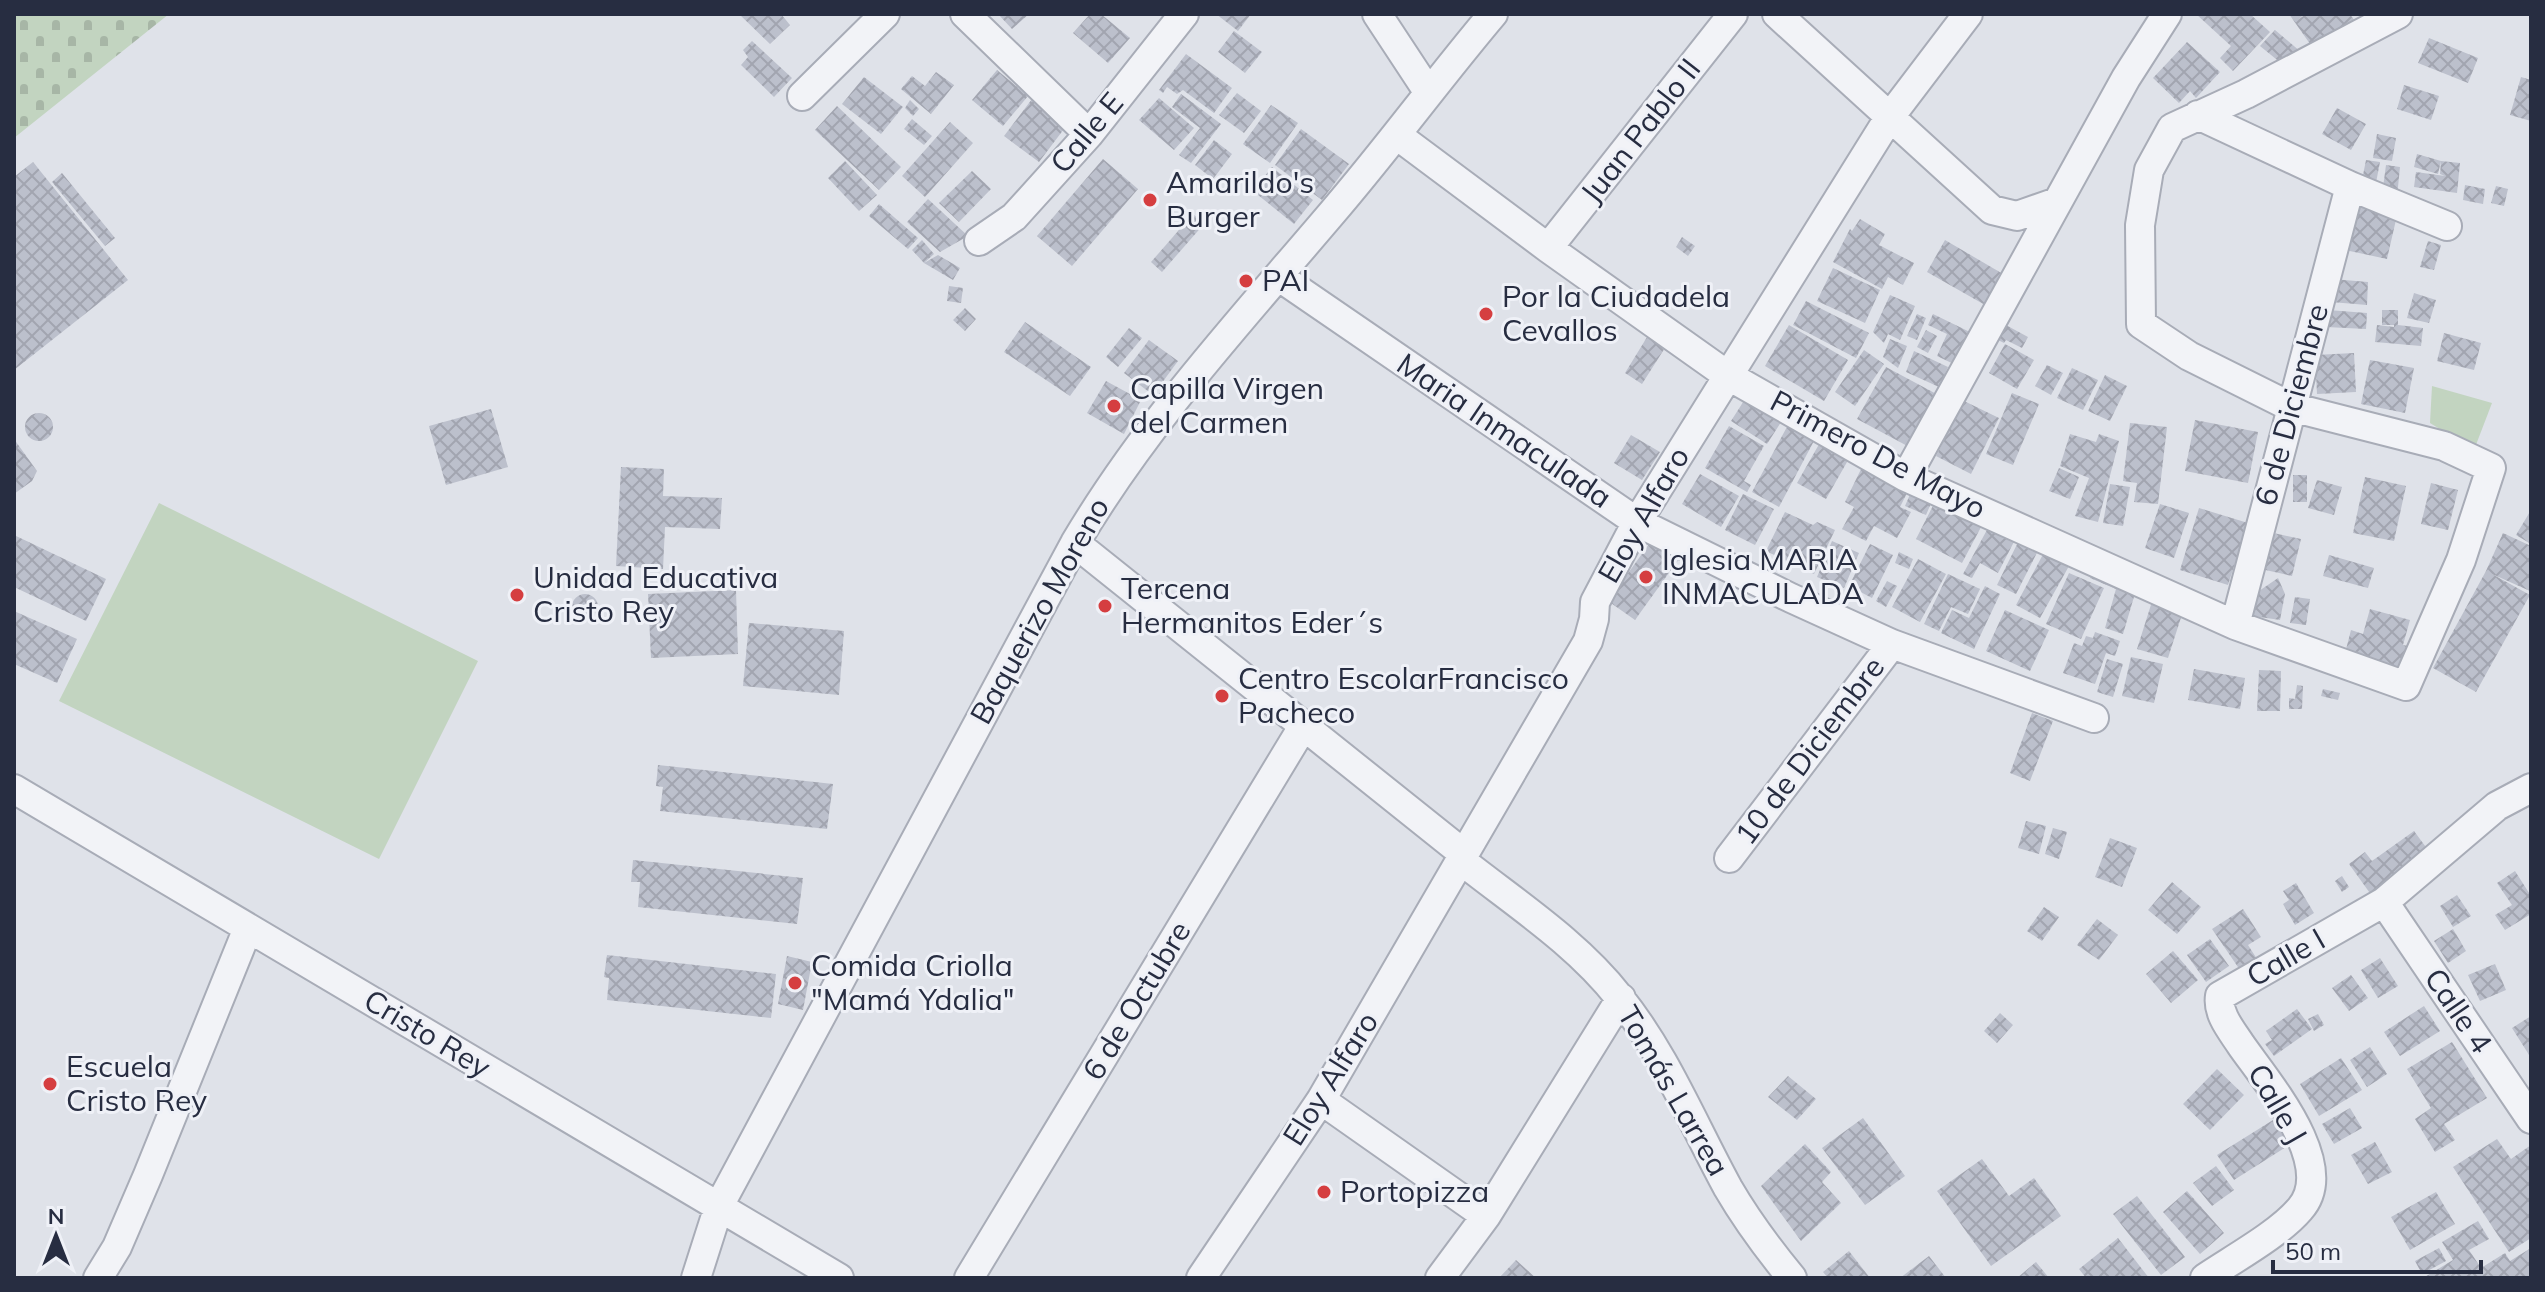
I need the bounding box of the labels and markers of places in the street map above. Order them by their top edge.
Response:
place label: Amarildo's Burger [1166,163,1314,235]
marker: Amarildo's Burger [1141,191,1159,209]
place label: PAI [1262,261,1309,299]
marker: PAI [1237,272,1255,290]
place label: Por la Ciudadela Cevallos [1502,277,1730,349]
marker: Por la Ciudadela Cevallos [1477,305,1495,323]
place label: Capilla Virgen del Carmen [1130,369,1324,441]
marker: Capilla Virgen del Carmen [1105,397,1123,415]
place label: Iglesia MARIA INMACULADA [1662,540,1864,612]
place label: Unidad Educativa Cristo Rey [533,558,778,630]
marker: Iglesia MARIA INMACULADA [1637,568,1655,586]
place label: Tercena Hermanitos Eder´s [1121,569,1383,641]
marker: Unidad Educativa Cristo Rey [508,586,526,604]
marker: Tercena Hermanitos Eder´s [1096,597,1114,615]
place label: Centro EscolarFrancisco Pacheco [1238,659,1569,731]
marker: Centro EscolarFrancisco Pacheco [1213,687,1231,705]
place label: Comida Criolla "Mamá Ydalia" [811,946,1015,1018]
marker: Comida Criolla "Mamá Ydalia" [786,974,804,992]
place label: Escuela Cristo Rey [66,1047,207,1119]
marker: Escuela Cristo Rey [41,1075,59,1093]
place label: Portopizza [1340,1172,1489,1210]
marker: Portopizza [1315,1183,1333,1201]

